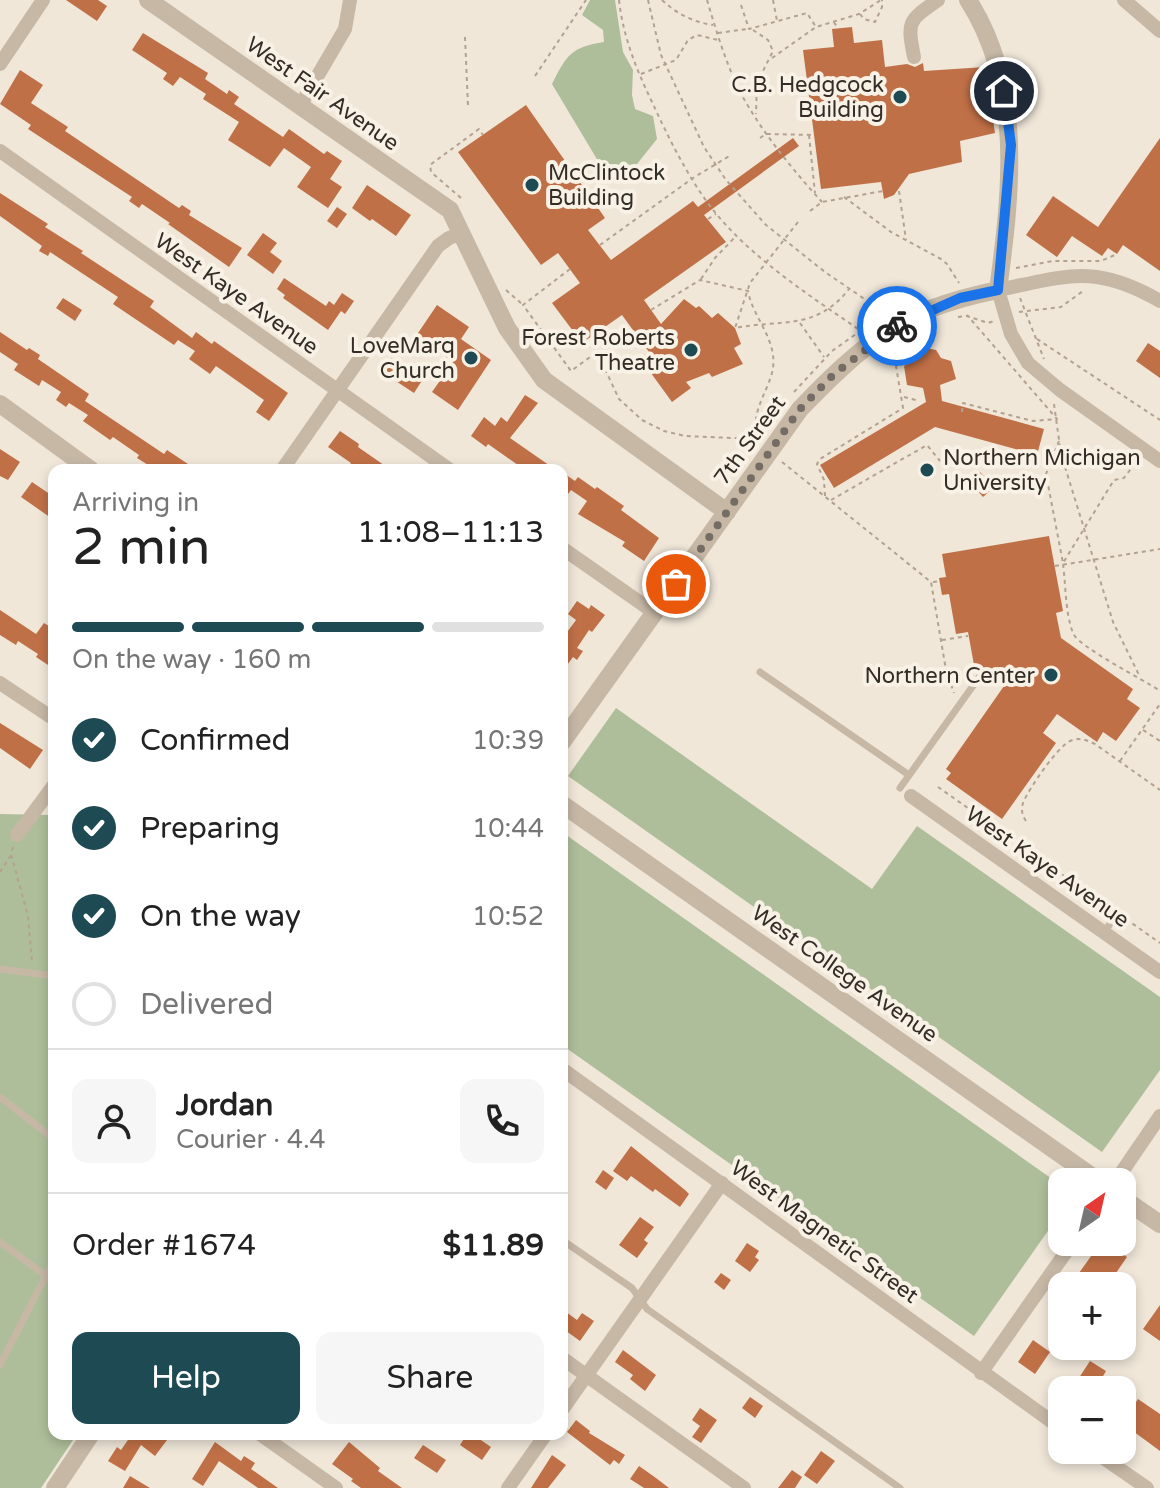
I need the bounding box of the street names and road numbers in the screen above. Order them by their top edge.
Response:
street label: West Fair Avenue [241,31,404,156]
street label: West Kaye Avenue [150,228,323,360]
street label: 7th Street [709,391,791,490]
street label: West Kaye Avenue [961,801,1134,933]
street label: West College Avenue [747,900,942,1048]
street label: West Magnetic Street [725,1155,923,1309]

